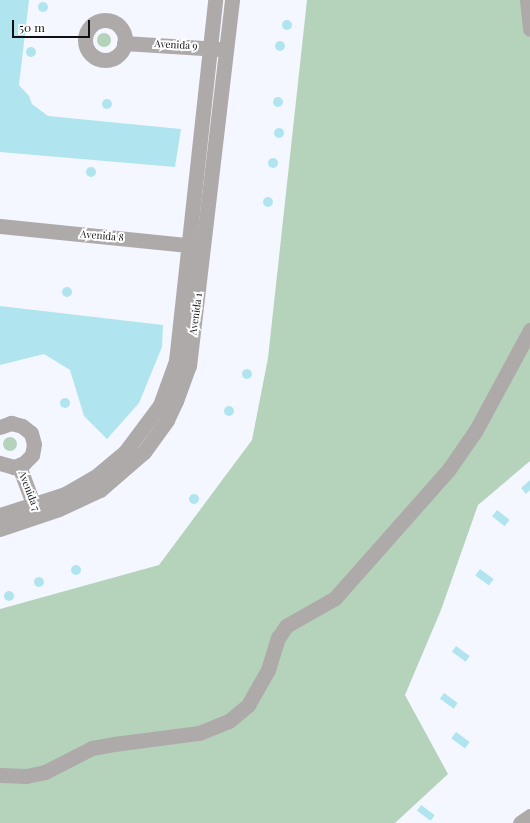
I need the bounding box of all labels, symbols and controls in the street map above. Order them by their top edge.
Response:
scale bar [14,12,92,38]
text: 50 m [19,19,45,35]
street label: Avenida 9 [154,38,198,52]
street label: Avenida 8 [80,228,124,244]
street label: Avenida 1 [187,292,205,336]
street label: Avenida 7 [16,469,42,513]

